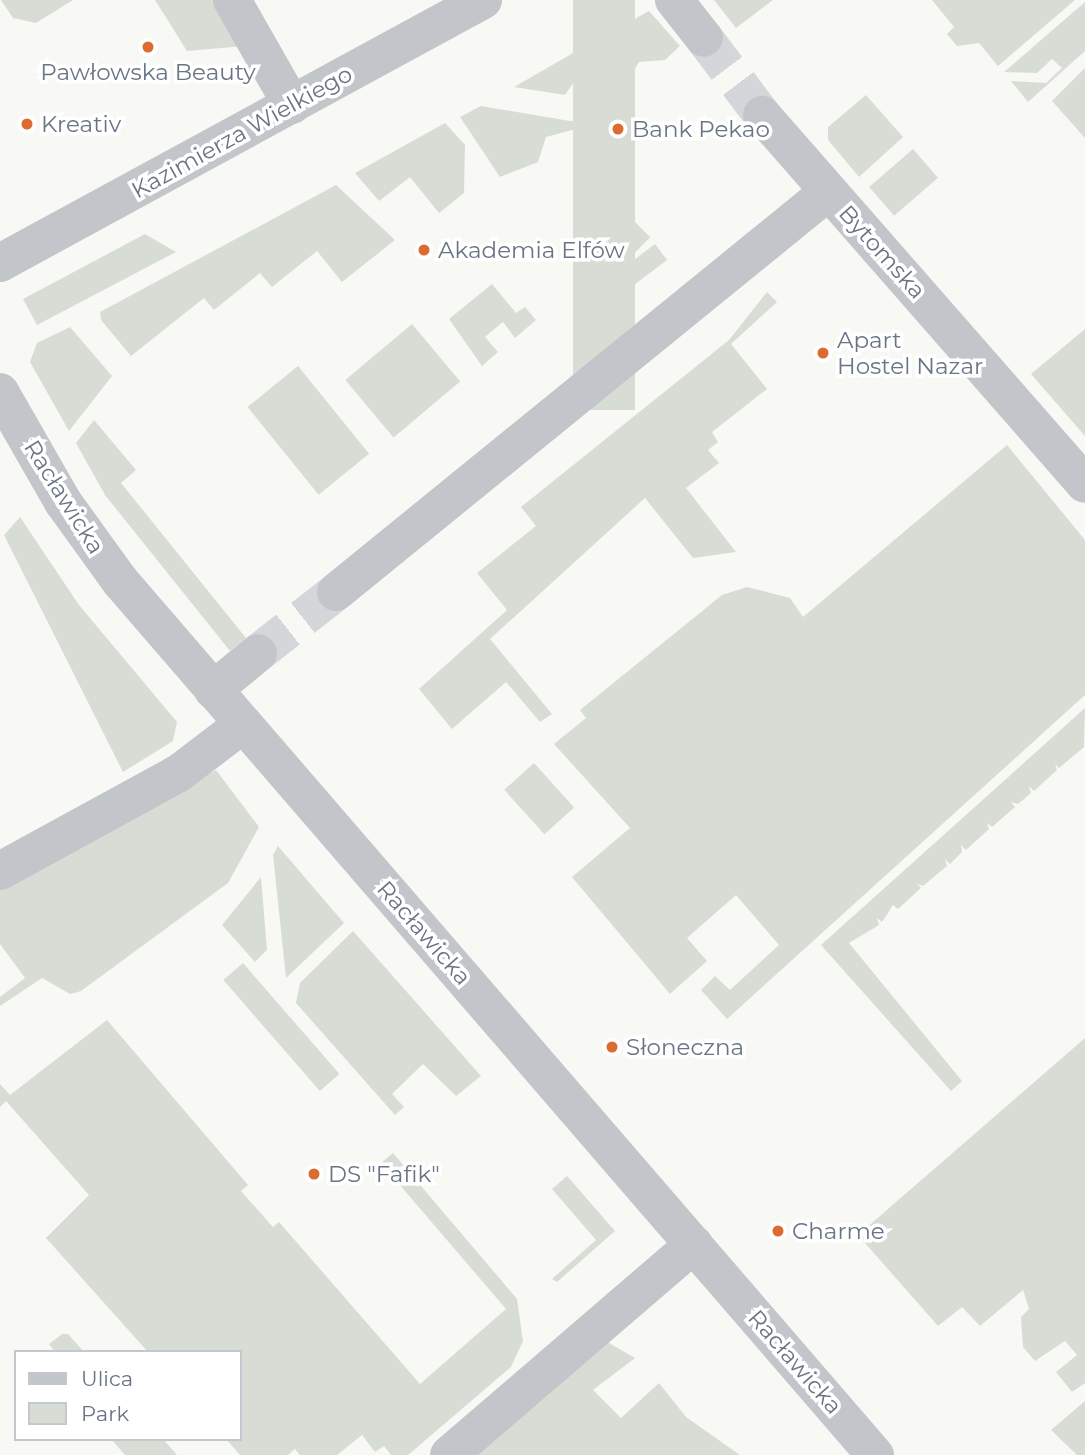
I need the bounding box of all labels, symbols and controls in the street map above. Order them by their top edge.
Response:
marker: Pawłowska Beauty [140,39,156,55]
place label: Pawłowska Beauty [40,58,256,86]
street label: Kazimierza Wielkiego [127,60,357,204]
place label: Kreativ [41,110,121,138]
place label: Bank Pekao [632,115,770,143]
marker: Kreativ [19,116,35,132]
marker: Bank Pekao [610,121,626,137]
street label: Bytomska [833,200,931,304]
place label: Akademia Elfów [438,236,625,264]
marker: Akademia Elfów [416,242,432,258]
place label: Apart Hostel Nazar [837,326,983,380]
marker: Apart Hostel Nazar [815,345,831,361]
street label: Racławicka [18,435,110,559]
street label: Racławicka [371,875,477,991]
place label: Słoneczna [626,1033,744,1061]
marker: Słoneczna [604,1039,620,1055]
place label: DS "Fafik" [328,1160,440,1188]
marker: DS "Fafik" [306,1166,322,1182]
place label: Charme [792,1217,885,1245]
marker: Charme [770,1223,786,1239]
street label: Racławicka [742,1304,848,1420]
legend [14,1350,242,1441]
text: Ulica [81,1366,133,1391]
text: Park [81,1401,129,1426]

